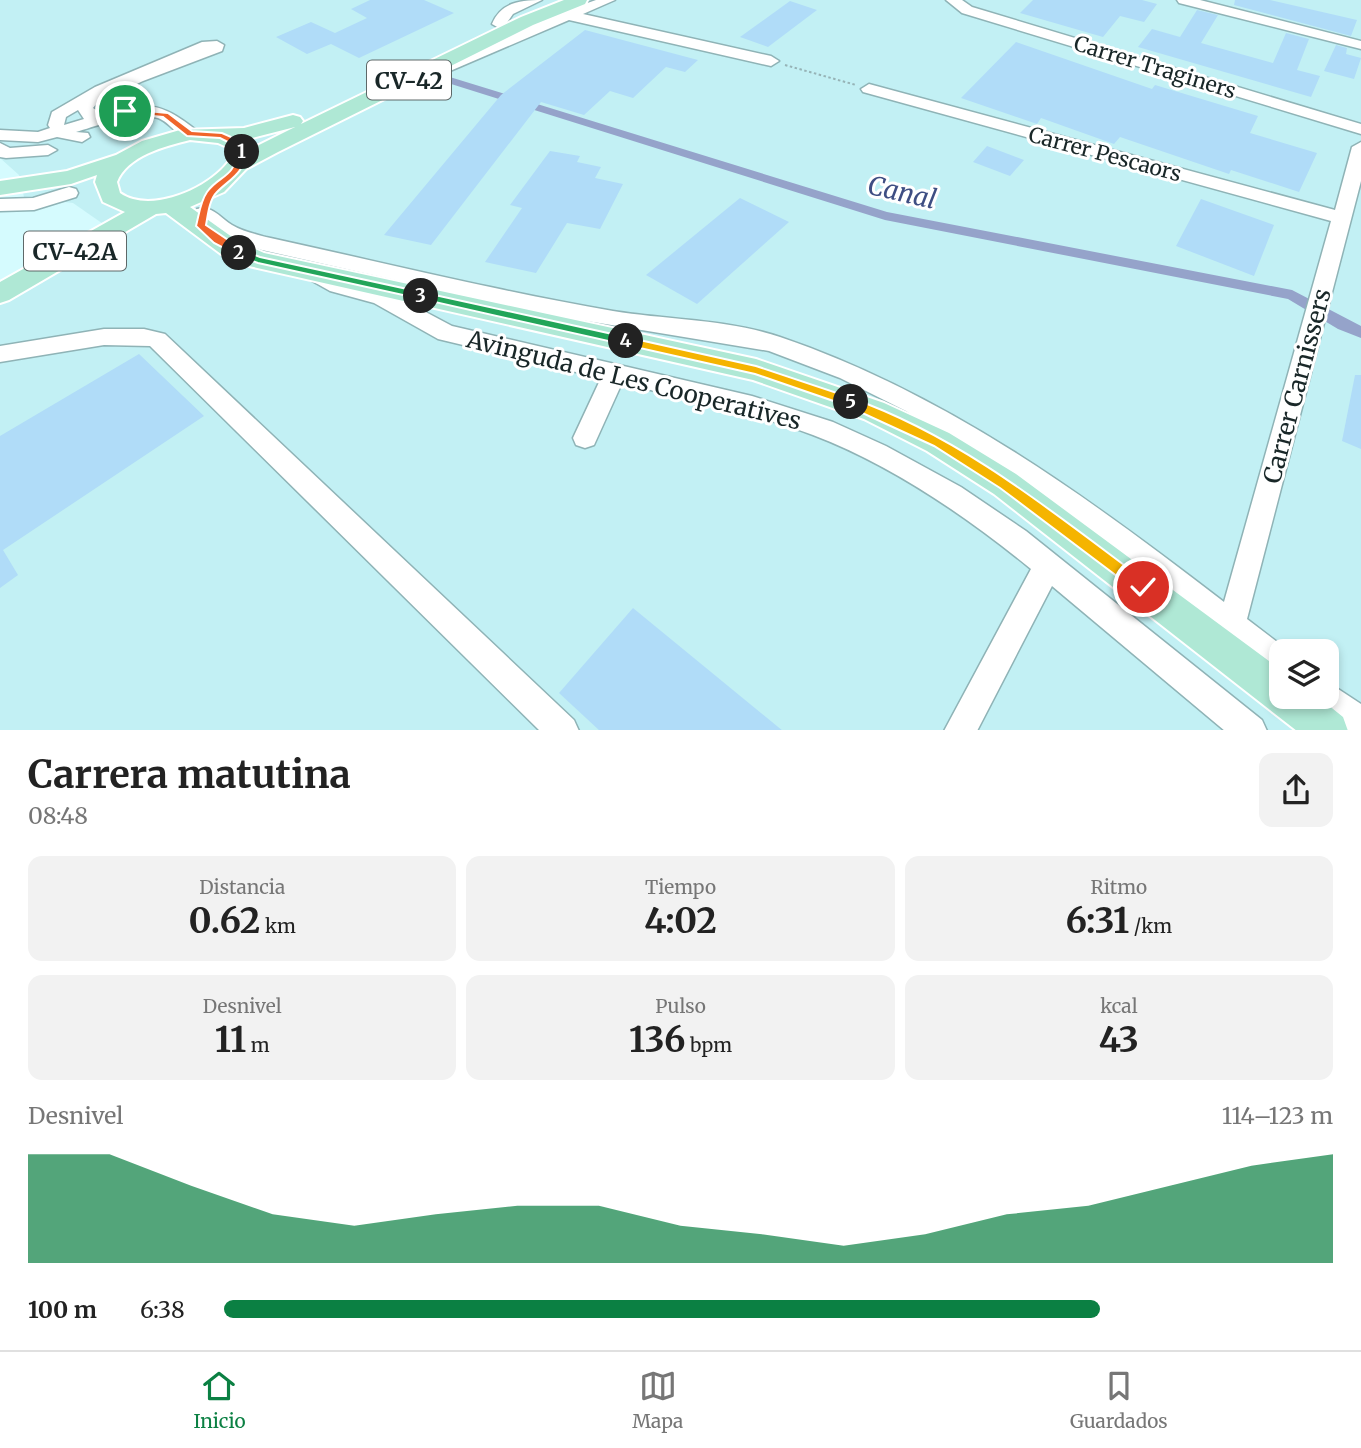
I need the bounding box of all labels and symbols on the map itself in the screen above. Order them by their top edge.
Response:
street label: Carrer Traginers [1071,30,1239,104]
road number: CV-42 [367,60,451,100]
pin [95,81,155,141]
street label: Carrer Pescaors [1026,121,1184,187]
pin: 1 [224,134,260,170]
water label: Canal [864,168,940,216]
road number: CV-42A [24,232,126,270]
pin: 2 [222,236,256,270]
pin: 3 [404,278,438,314]
street label: Carrer Carnissers [1256,285,1338,487]
street label: Avinguda de Les Cooperatives [463,323,804,437]
pin: 4 [608,324,644,358]
pin: 5 [834,384,868,420]
pin [1113,557,1173,617]

